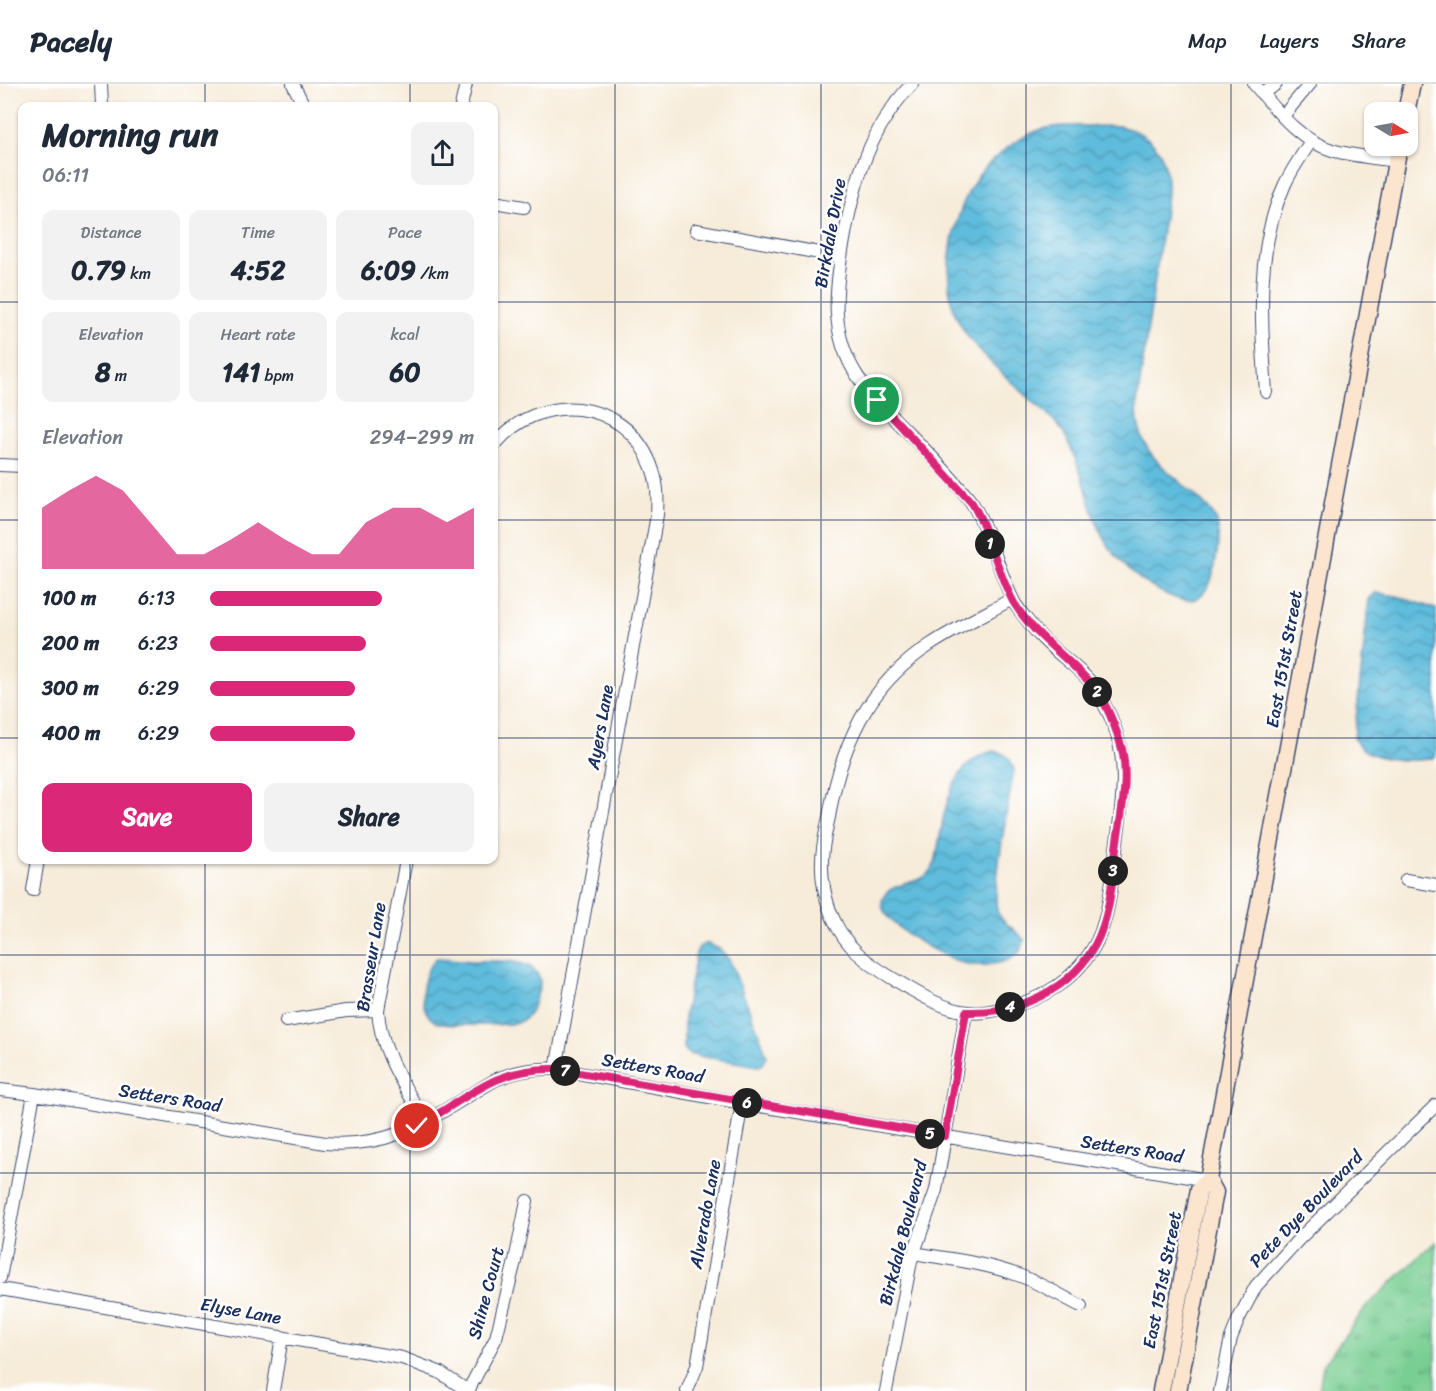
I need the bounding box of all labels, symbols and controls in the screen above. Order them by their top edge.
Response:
text: Pacely [30,17,112,66]
text: Map [1188,22,1227,60]
text: Layers [1260,22,1319,60]
text: Share [1352,22,1406,60]
north arrow [1364,102,1418,156]
map controls [1364,102,1418,156]
text: Morning run [42,106,218,164]
button: share [411,122,474,185]
text: 06:11 [42,158,89,193]
street label: Birkdale Drive [805,176,855,290]
text: Distance [81,218,141,247]
text: Time [241,218,275,247]
text: Pace [388,218,422,247]
text: 0.79 [71,247,126,293]
text: 4:52 [231,247,286,293]
text: 6:09 [361,247,416,293]
text: km [126,259,151,288]
text: /km [416,259,449,288]
text: Elevation [79,320,143,349]
text: Heart rate [220,320,296,349]
text: kcal [390,320,420,349]
text: 8 [95,349,111,395]
text: 141 [222,349,260,395]
text: 60 [389,349,421,395]
text: m [111,361,127,390]
text: bpm [260,361,294,390]
pin [851,374,902,425]
icon: arrive [860,383,893,416]
text: Elevation [42,420,123,455]
text: 294–299 m [370,420,474,455]
pin: 1 [975,529,1005,559]
text: 1 [987,529,993,558]
text: 100 m [42,581,96,616]
text: 6:13 [138,581,175,616]
street label: East 151st Street [1256,588,1312,730]
text: 200 m [42,626,99,661]
text: 6:23 [138,626,178,661]
text: 300 m [42,671,99,706]
text: 6:29 [138,671,179,706]
pin: 2 [1082,677,1112,707]
text: 2 [1092,677,1102,706]
street label: Ayers Lane [577,682,623,773]
text: 400 m [42,716,100,751]
text: 6:29 [138,716,179,751]
button: Save [42,783,252,852]
button: Share [264,783,474,852]
pin: 3 [1098,856,1128,886]
text: 3 [1109,856,1117,885]
street label: Brasseur Lane [347,900,395,1014]
pin: 4 [995,992,1025,1022]
text: 4 [1005,992,1015,1021]
street label: Setters Road [599,1043,708,1093]
pin: 7 [550,1056,580,1086]
text: 7 [560,1056,570,1085]
street label: Setters Road [116,1074,225,1122]
pin: 6 [732,1088,762,1118]
text: 6 [742,1088,752,1117]
pin [391,1100,442,1151]
icon: check [400,1109,433,1142]
pin: 5 [915,1119,945,1149]
text: 5 [925,1119,935,1148]
street label: Setters Road [1078,1125,1187,1173]
street label: Pete Dye Boulevard [1241,1141,1372,1275]
street label: Birkdale Boulevard [870,1156,937,1309]
street label: Alverado Lane [679,1157,730,1272]
street label: East 151st Street [1133,1209,1191,1351]
street label: Shine Court [458,1243,514,1343]
street label: Elyse Lane [198,1288,284,1334]

